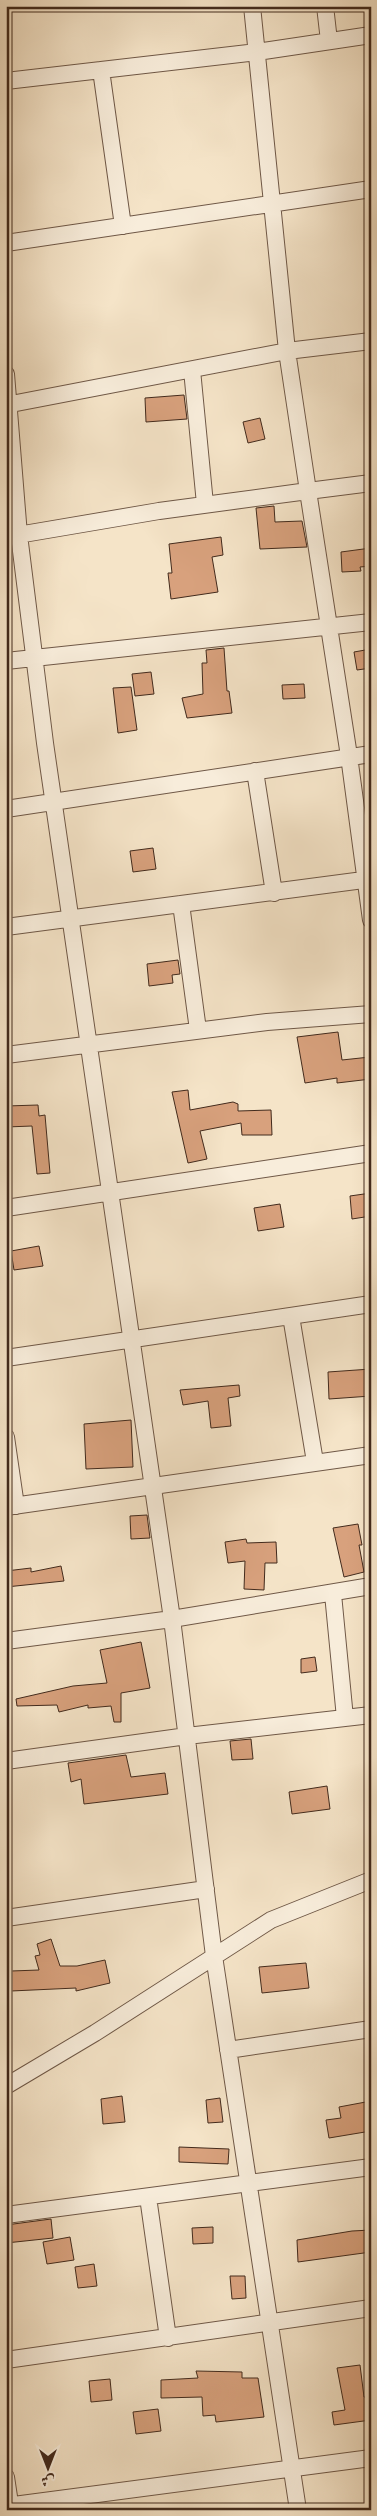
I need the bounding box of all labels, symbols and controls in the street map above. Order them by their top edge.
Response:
north arrow [22,2444,72,2494]
text: ش [41,2472,55,2489]

